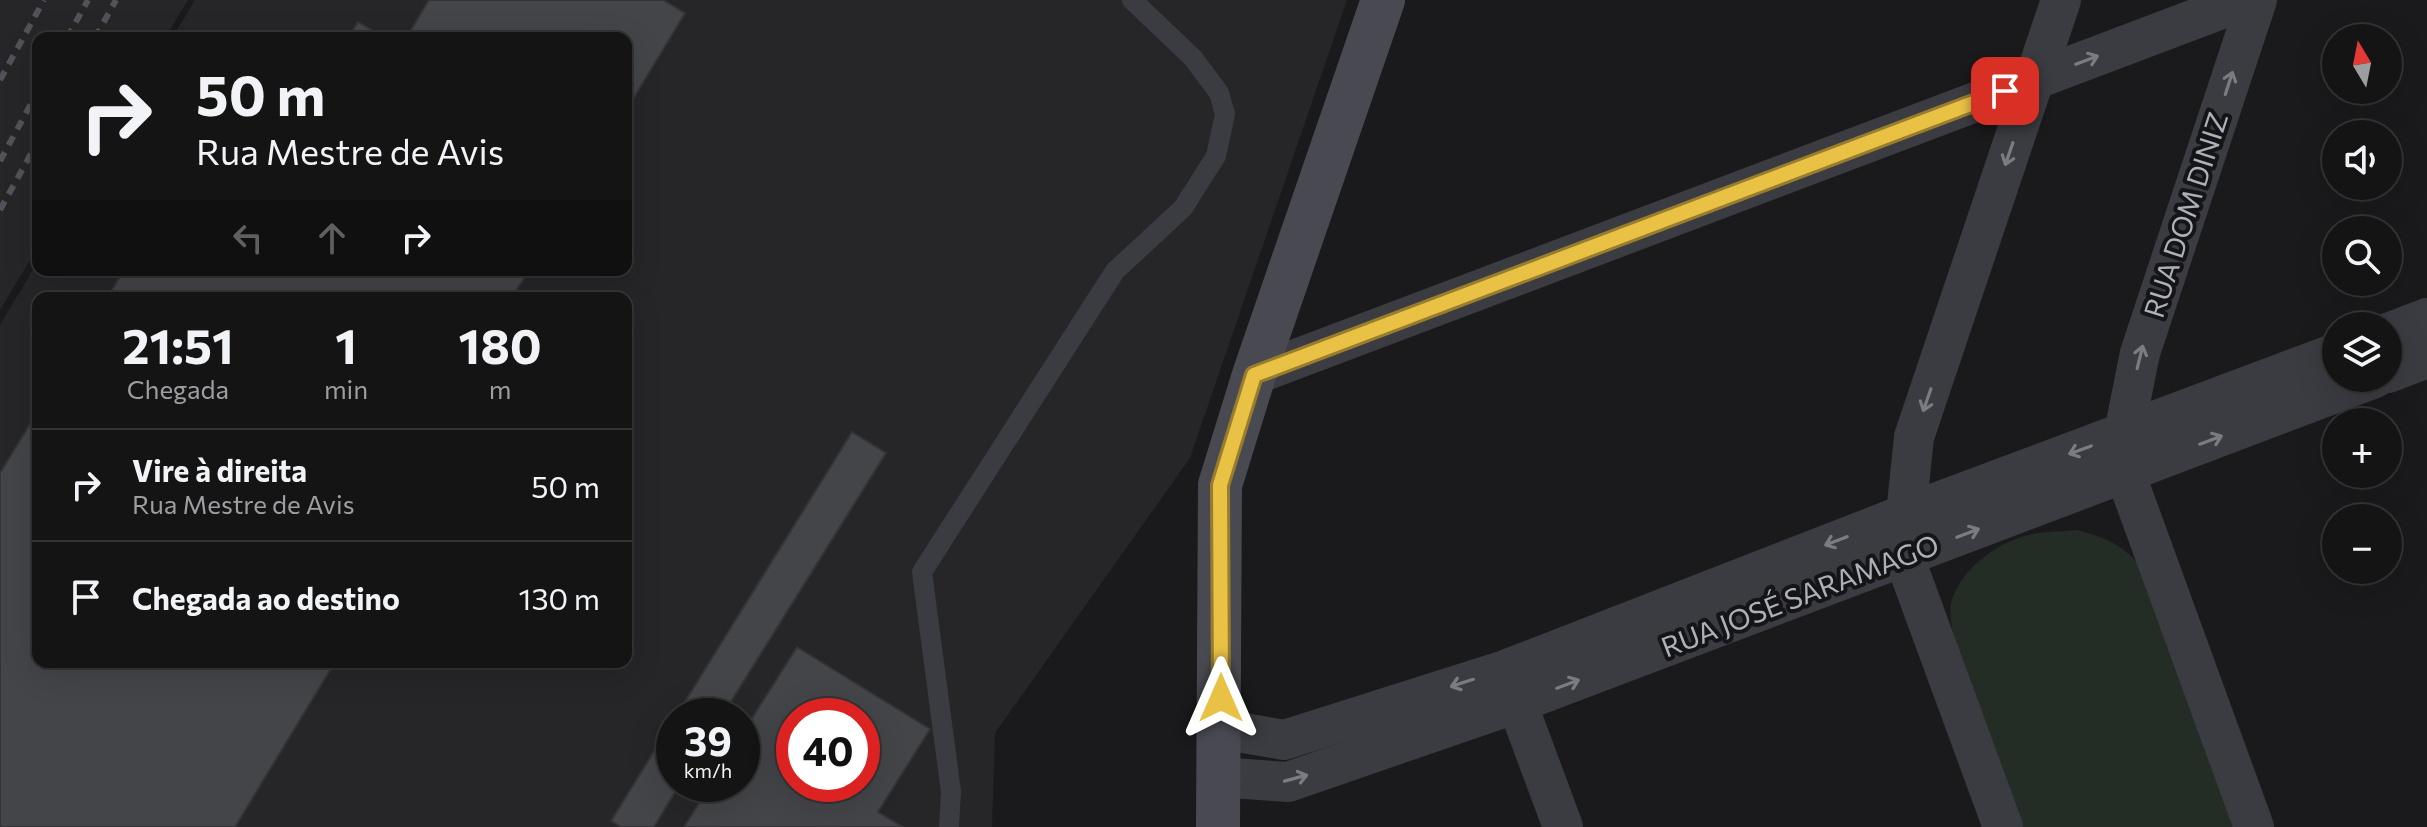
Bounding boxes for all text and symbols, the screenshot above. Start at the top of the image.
north arrow [2322,24,2402,104]
map controls [2322,24,2402,584]
one-way arrow [2074,52,2098,66]
pin [1971,57,2039,125]
text: 50 m [196,59,325,128]
icon: right [64,64,168,168]
icon: arrive [1983,69,2027,113]
one-way arrow [2223,71,2238,96]
street label: RUA DOM DINIZ [2136,108,2234,322]
button: sound [2322,120,2402,200]
text: Rua Mestre de Avis [196,128,504,172]
one-way arrow [2001,141,2016,166]
icon: left [226,216,270,260]
icon: ahead [310,216,354,260]
icon: right [394,216,438,260]
button: search [2322,216,2402,296]
button: layers [2322,312,2402,392]
text: 21:51 [122,315,234,374]
text: 1 [335,315,357,374]
text: 180 [458,315,542,374]
one-way arrow [2133,345,2148,370]
text: Chegada [127,373,229,404]
text: min [324,373,368,404]
text: m [489,373,511,404]
one-way arrow [1918,387,1933,412]
button: + [2322,408,2402,488]
one-way arrow [2198,432,2223,446]
one-way arrow [2068,443,2093,458]
text: Vire à direita [132,451,307,488]
icon: right [64,463,108,507]
text: 50 m [531,467,600,504]
text: Rua Mestre de Avis [132,488,354,519]
button: − [2322,504,2402,584]
one-way arrow [1955,525,1980,539]
street label: RUA JOSÉ SARAMAGO [1656,526,1943,664]
one-way arrow [1824,535,1849,549]
icon: arrive [64,575,108,619]
text: Chegada ao destino [132,579,400,616]
text: 130 m [519,579,600,616]
position arrow [1179,656,1263,740]
one-way arrow [1450,676,1476,691]
one-way arrow [1555,676,1580,690]
speed limit sign: 40 [776,698,880,802]
text: 39 [684,715,732,764]
text: km/h [684,758,732,782]
one-way arrow [1283,770,1308,785]

